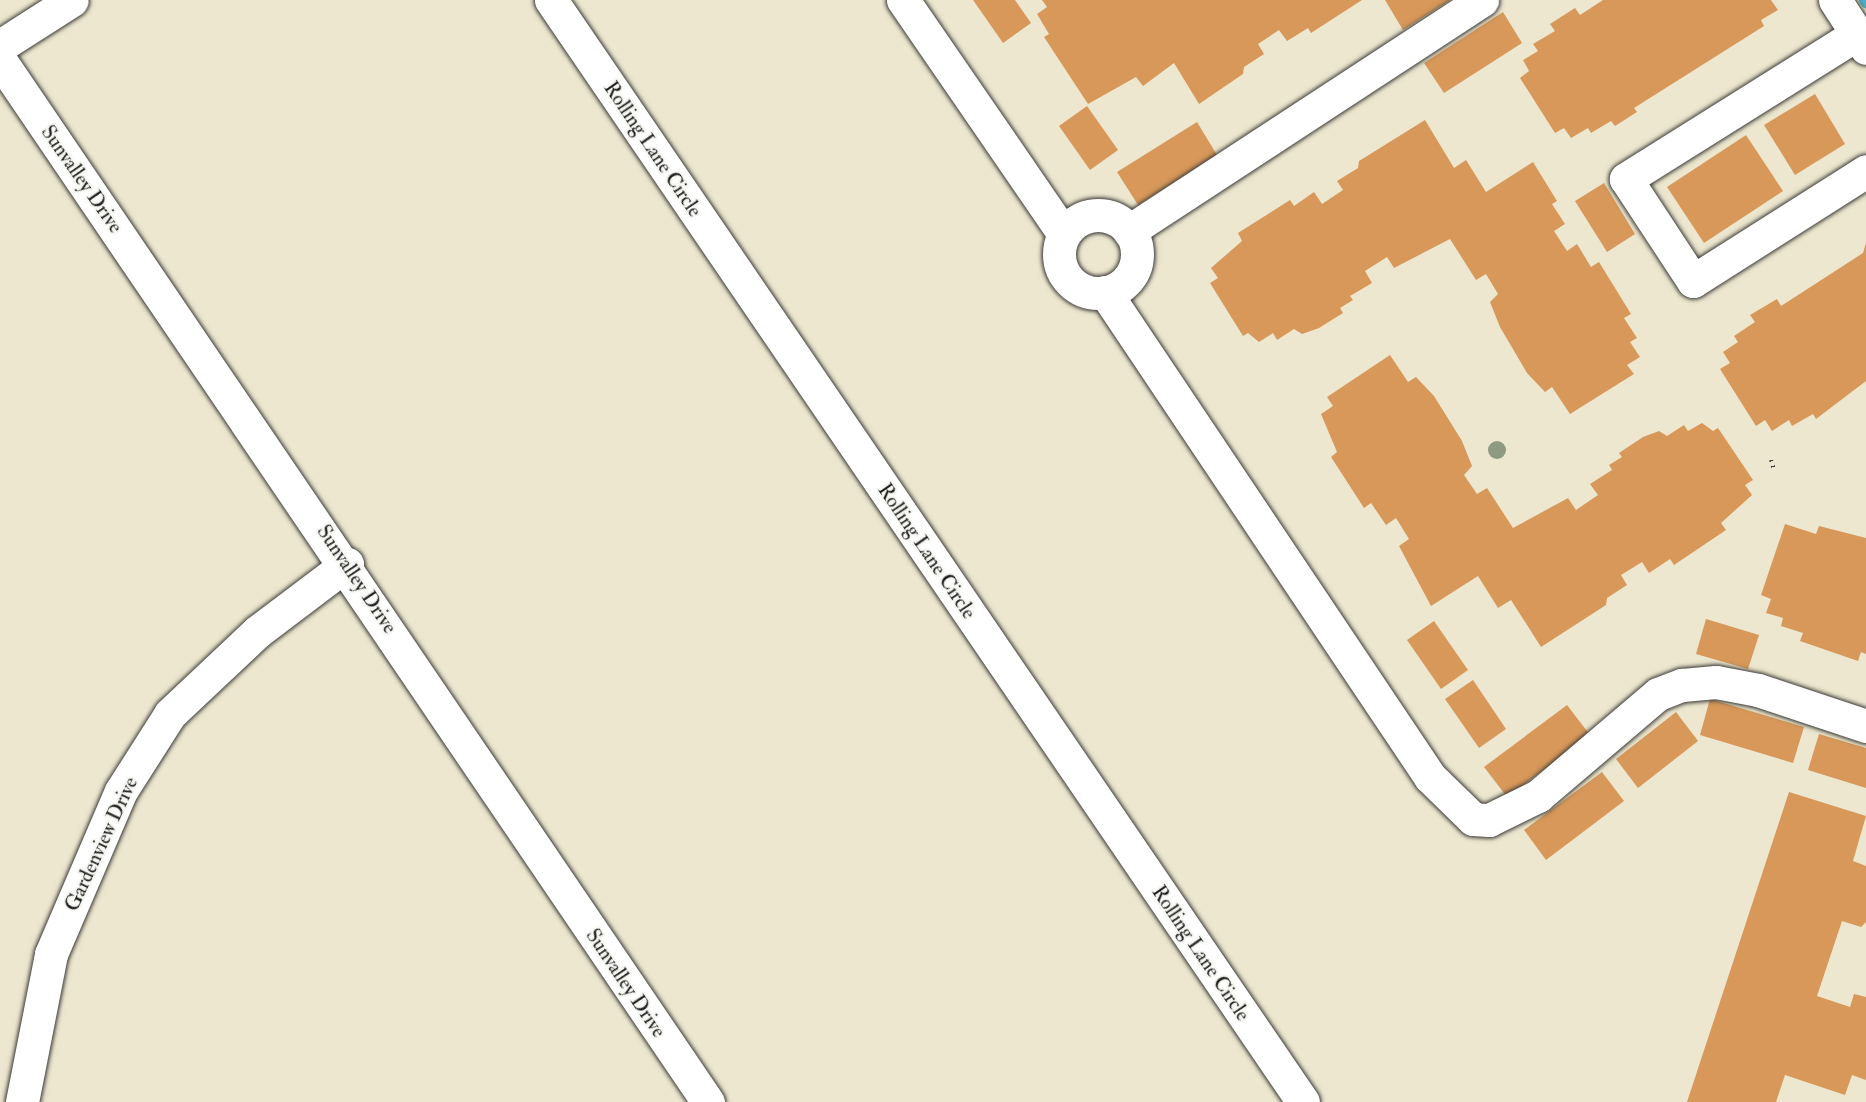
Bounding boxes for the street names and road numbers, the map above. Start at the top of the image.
street label: Rolling Lane Circle [599,77,707,221]
street label: Sunvalley Drive [36,121,128,237]
street label: Rolling Lane Circle [873,479,981,623]
street label: Sunvalley Drive [312,520,402,638]
street label: Gardenview Drive [59,773,143,915]
street label: Rolling Lane Circle [1147,881,1255,1025]
street label: Sunvalley Drive [581,924,671,1042]

